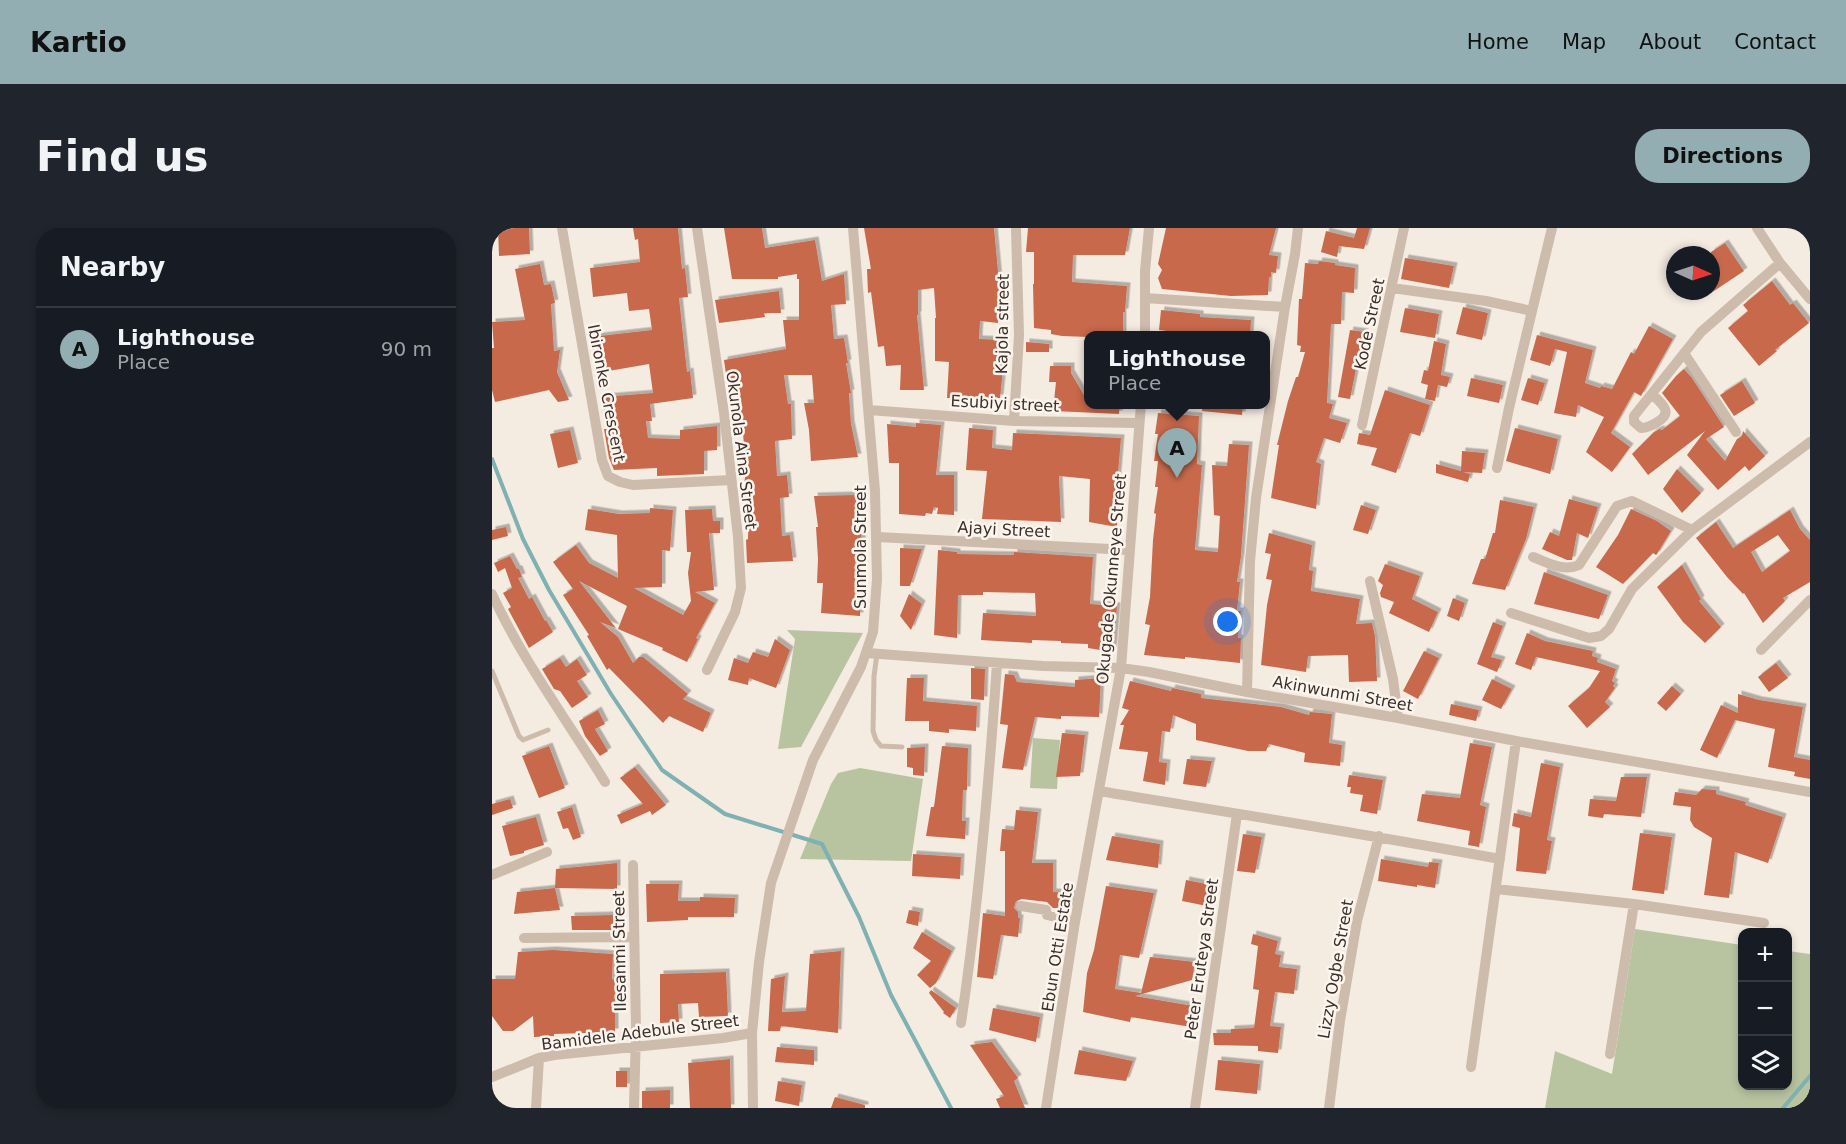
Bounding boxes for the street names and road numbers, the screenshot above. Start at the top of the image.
street label: Kajola street [992,274,1013,374]
street label: Kode Street [1351,277,1388,372]
street label: Ibironke Crescent [584,323,629,463]
street label: Okunola Aina Street [722,370,761,531]
street label: Esubiyi street [950,391,1060,416]
street label: Okugade Okunneye Street [1093,473,1130,685]
street label: Sunmola Street [851,485,870,609]
street label: Ajayi Street [957,518,1051,541]
street label: Akinwunmi Street [1271,672,1414,715]
street label: Peter Eruteya Street [1181,877,1222,1041]
street label: Ebun Otti Estate [1038,881,1077,1013]
street label: Ilesanmi Street [609,890,630,1012]
street label: Lizzy Ogbe Street [1314,898,1357,1040]
street label: Bamidele Adebule Street [540,1011,740,1054]

